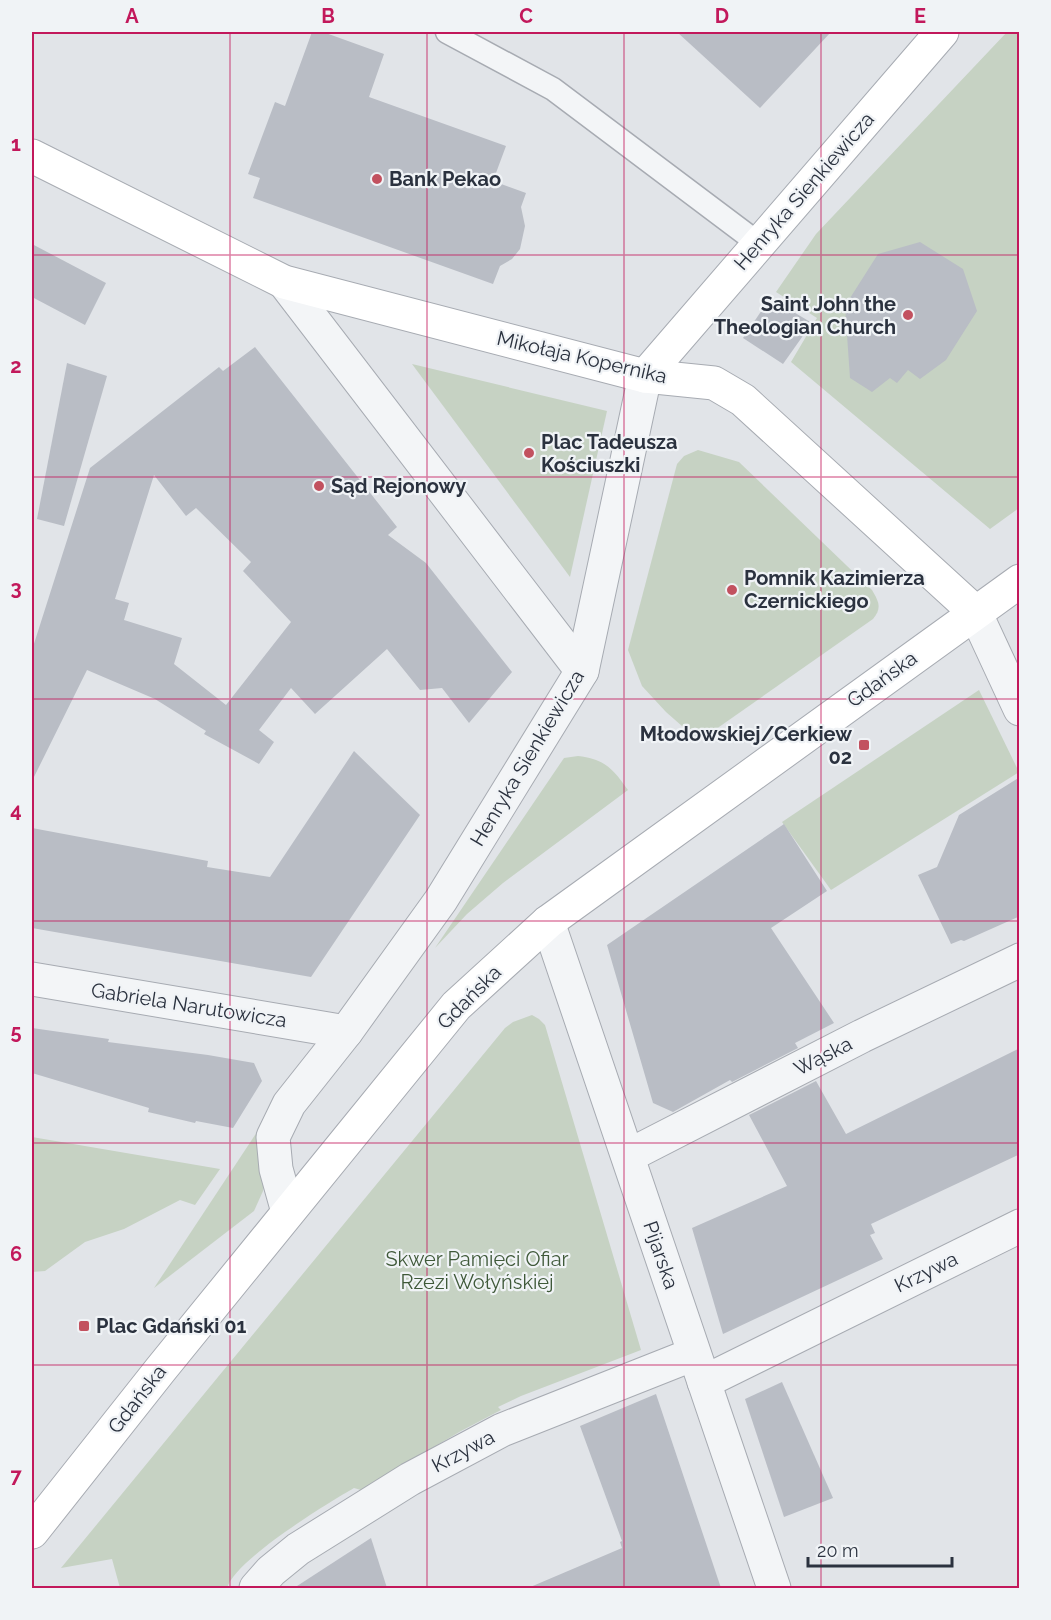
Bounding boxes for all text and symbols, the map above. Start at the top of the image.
text: A [125,4,139,28]
text: B [321,4,335,28]
text: C [519,4,533,28]
text: D [715,4,729,28]
text: E [914,4,926,28]
street label: Henryka Sienkiewicza [729,107,879,275]
text: 1 [11,132,21,156]
place label: Bank Pekao [389,167,501,191]
marker: Bank Pekao [370,172,384,186]
place label: Saint John the Theologian Church [714,292,896,339]
marker: Saint John the Theologian Church [901,308,915,322]
street label: Mikołaja Kopernika [495,326,669,388]
text: 2 [10,354,22,378]
place label: Plac Tadeusza Kościuszki [541,430,677,477]
marker: Plac Tadeusza Kościuszki [522,446,536,460]
place label: Sąd Rejonowy [331,474,466,498]
marker: Sąd Rejonowy [312,479,326,493]
place label: Pomnik Kazimierza Czernickiego [744,566,925,613]
text: 3 [10,576,22,600]
marker: Pomnik Kazimierza Czernickiego [725,583,739,597]
street label: Gdańska [842,646,922,712]
street label: Henryka Sienkiewicza [465,666,589,850]
place label: Młodowskiej/Cerkiew 02 [640,722,852,769]
marker: Młodowskiej/Cerkiew 02 [857,738,871,752]
text: 4 [10,798,22,822]
street label: Gdańska [432,960,506,1034]
street label: Gabriela Narutowicza [90,978,288,1032]
text: 5 [10,1020,22,1044]
street label: Wąska [790,1031,856,1081]
street label: Pijarska [638,1218,684,1292]
text: 6 [10,1242,22,1266]
street label: Krzywa [890,1246,962,1298]
park label: Skwer Pamięci Ofiar Rzezi Wołyńskiej [385,1247,569,1294]
place label: Plac Gdański 01 [96,1314,247,1338]
marker: Plac Gdański 01 [77,1319,91,1333]
street label: Gdańska [103,1360,171,1438]
street label: Krzywa [428,1425,498,1477]
text: 7 [10,1464,22,1488]
scale bar [808,1530,952,1568]
text: 20 m [817,1540,859,1561]

